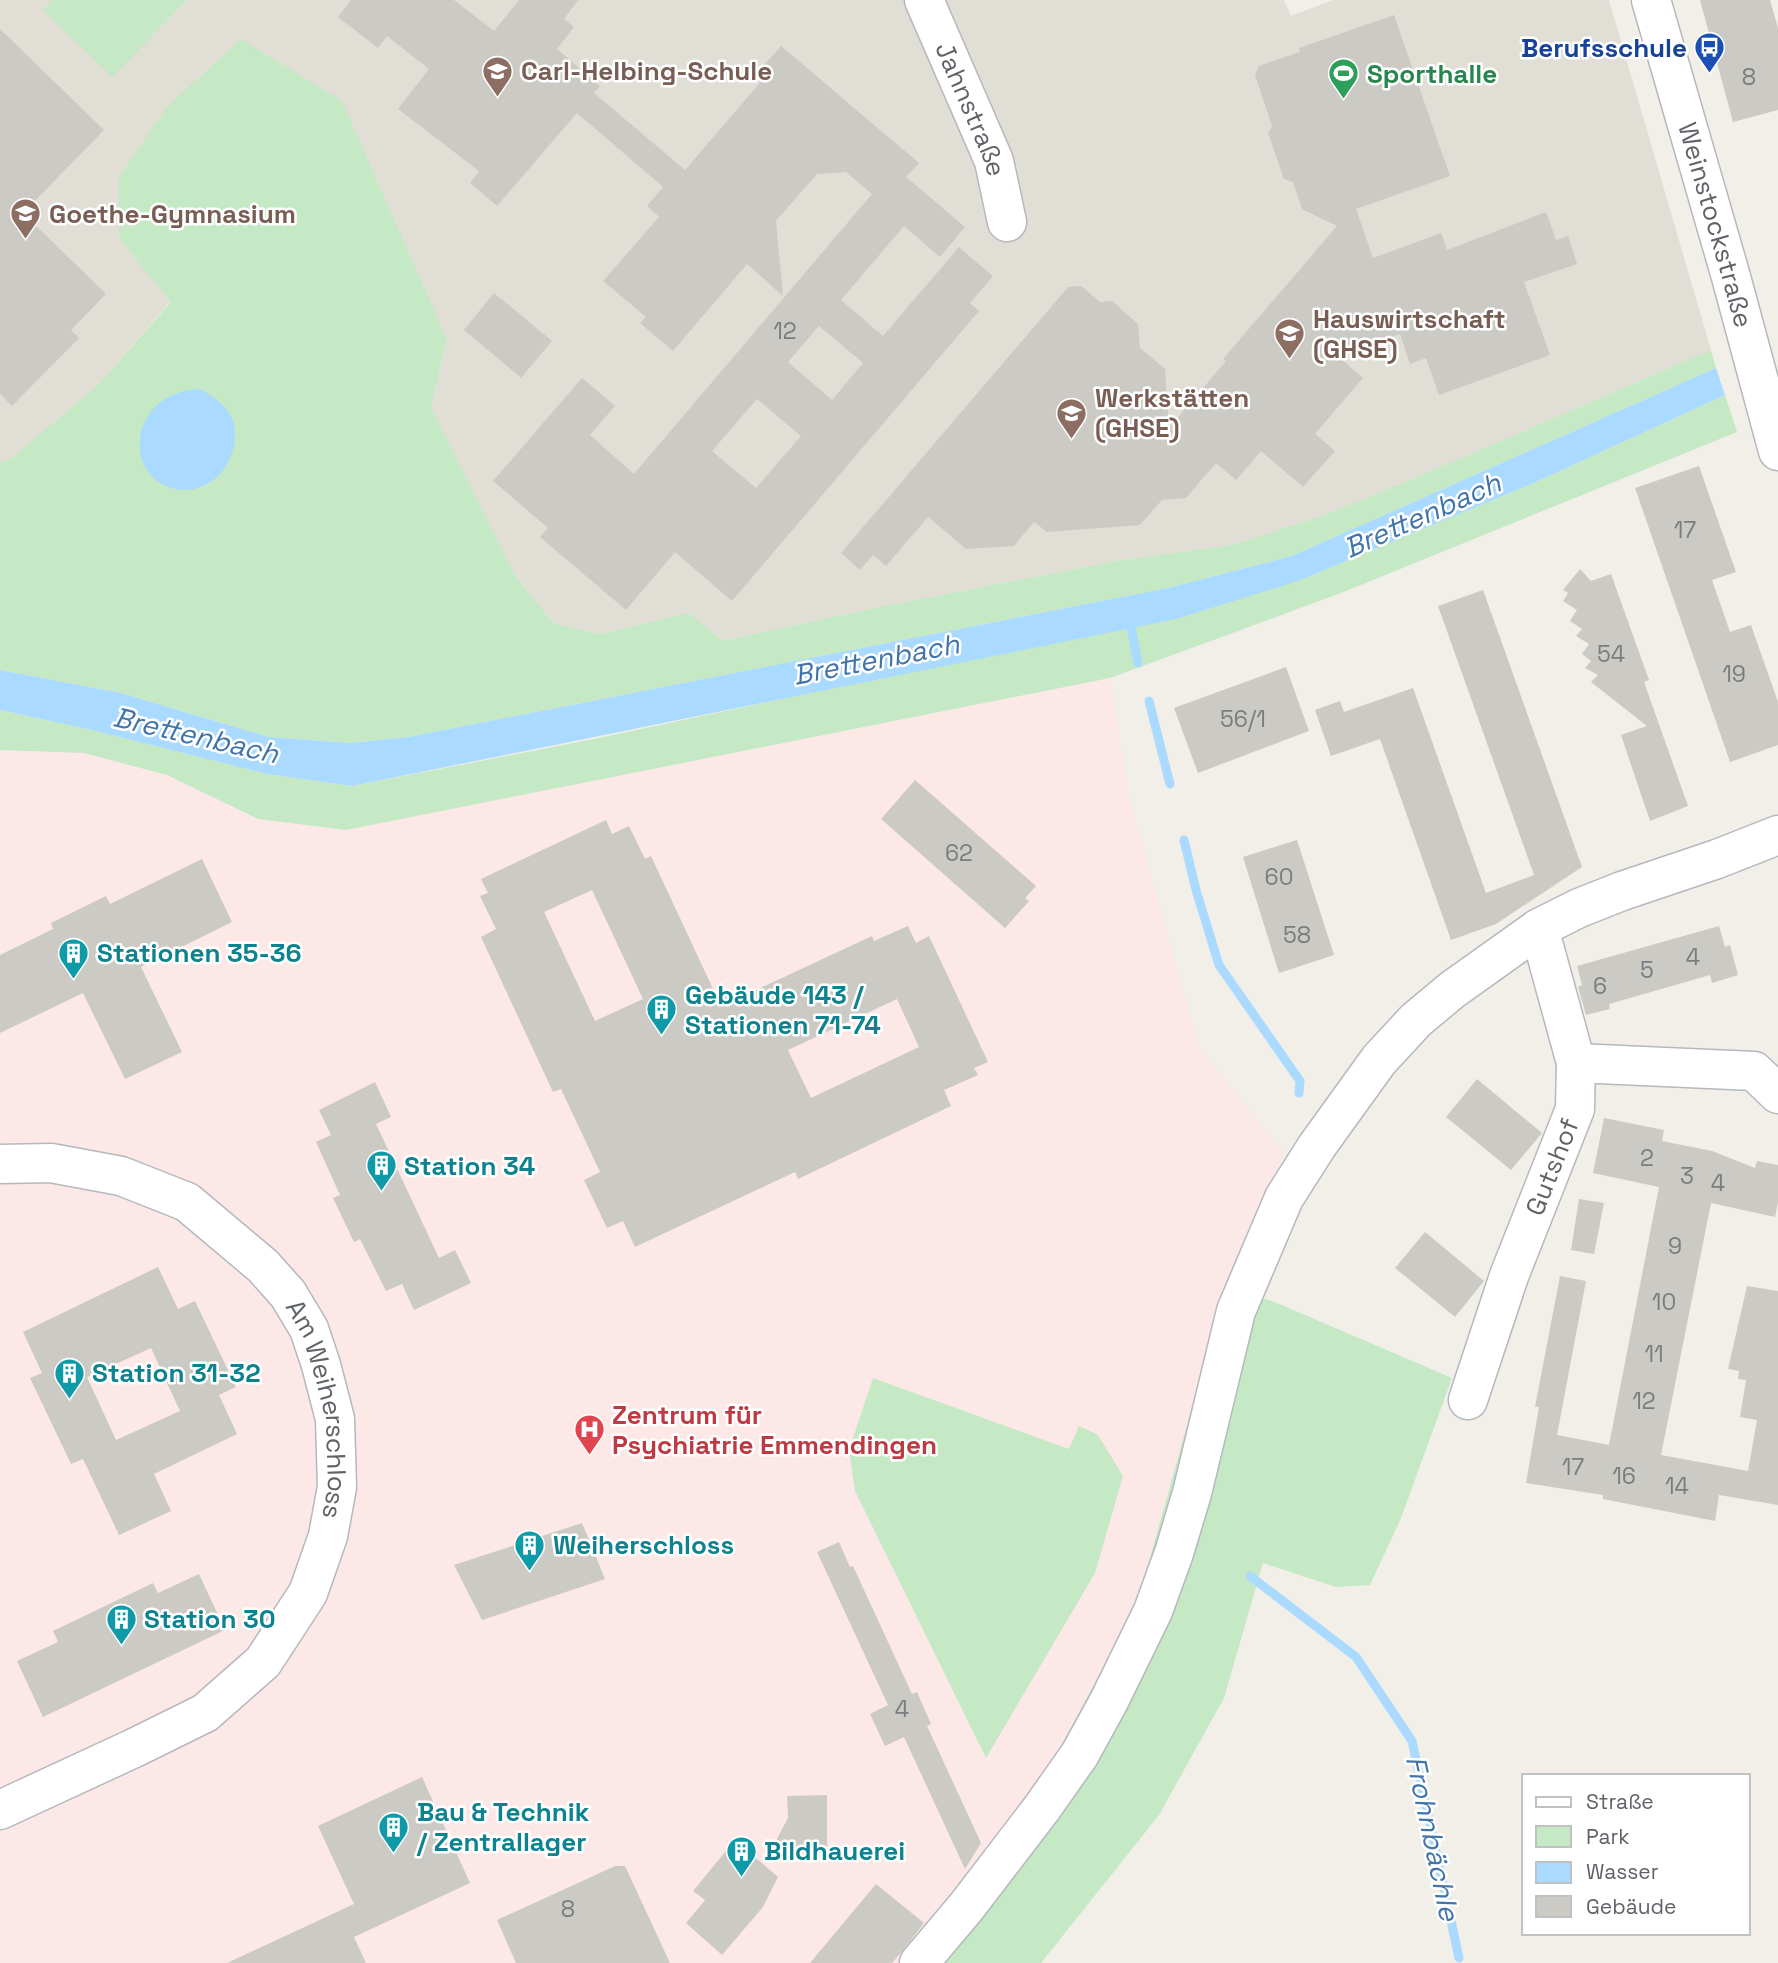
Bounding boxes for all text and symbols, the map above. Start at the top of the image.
place label: Berufsschule [1521,31,1687,65]
bus stop icon: Berufsschule [1693,31,1727,75]
street label: Jahnstraße [927,37,1014,179]
school or university icon: Carl-Helbing-Schule [481,54,515,98]
place label: Carl-Helbing-Schule [521,54,772,88]
sports icon: Sporthalle [1327,57,1361,101]
place label: Sporthalle [1367,57,1497,91]
house number: 8 [1742,62,1756,92]
street label: Weinstockstraße [1670,118,1761,331]
school or university icon: Goethe-Gymnasium [9,197,43,241]
place label: Goethe-Gymnasium [49,197,296,231]
place label: Hauswirtschaft (GHSE) [1313,302,1506,366]
house number: 12 [773,316,797,346]
school or university icon: Hauswirtschaft (GHSE) [1273,317,1307,361]
place label: Werkstätten (GHSE) [1095,381,1249,445]
school or university icon: Werkstätten (GHSE) [1055,396,1089,440]
water label: Brettenbach [1338,464,1507,566]
house number: 17 [1674,515,1696,545]
water label: Brettenbach [790,625,963,693]
house number: 54 [1597,639,1625,669]
house number: 19 [1722,659,1746,689]
water label: Brettenbach [110,699,283,772]
house number: 56/1 [1220,704,1266,734]
house number: 62 [945,838,973,868]
house number: 60 [1265,862,1293,892]
house number: 58 [1283,920,1311,950]
building icon: Stationen 35-36 [57,936,91,980]
place label: Stationen 35-36 [97,936,302,970]
house number: 4 [1686,942,1700,972]
house number: 5 [1640,955,1654,985]
house number: 6 [1593,971,1607,1001]
place label: Gebäude 143 / Stationen 71-74 [685,978,881,1042]
building icon: Gebäude 143 / Stationen 71-74 [645,993,679,1037]
street label: Gutshof [1518,1113,1587,1220]
house number: 2 [1640,1143,1654,1173]
building icon: Station 34 [364,1149,398,1193]
place label: Station 34 [404,1149,535,1183]
house number: 3 [1680,1161,1694,1191]
house number: 4 [1711,1168,1725,1198]
house number: 9 [1668,1231,1682,1261]
house number: 10 [1652,1287,1676,1317]
street label: Am Weiherschloss [278,1293,354,1522]
house number: 11 [1644,1339,1664,1369]
building icon: Station 31-32 [52,1356,86,1400]
place label: Station 31-32 [92,1356,261,1390]
house number: 12 [1632,1386,1656,1416]
place label: Zentrum für Psychiatrie Emmendingen [612,1398,937,1462]
hospital icon: Zentrum für Psychiatrie Emmendingen [572,1413,606,1457]
house number: 17 [1562,1452,1584,1482]
house number: 16 [1612,1461,1636,1491]
house number: 14 [1665,1471,1689,1501]
building icon: Weiherschloss [513,1528,547,1572]
place label: Weiherschloss [553,1528,734,1562]
building icon: Station 30 [104,1602,138,1646]
place label: Station 30 [144,1602,276,1636]
house number: 4 [895,1694,909,1724]
water label: Frohnbächle [1398,1752,1468,1925]
legend [1522,1774,1750,1935]
text: Straße [1586,1788,1654,1815]
place label: Bau & Technik / Zentrallager [416,1795,590,1859]
building icon: Bau & Technik / Zentrallager [377,1810,411,1854]
text: Park [1586,1823,1630,1850]
building icon: Bildhauerei [724,1834,758,1878]
place label: Bildhauerei [764,1834,905,1868]
text: Wasser [1586,1858,1659,1885]
text: Gebäude [1586,1893,1676,1920]
house number: 8 [561,1894,575,1924]

